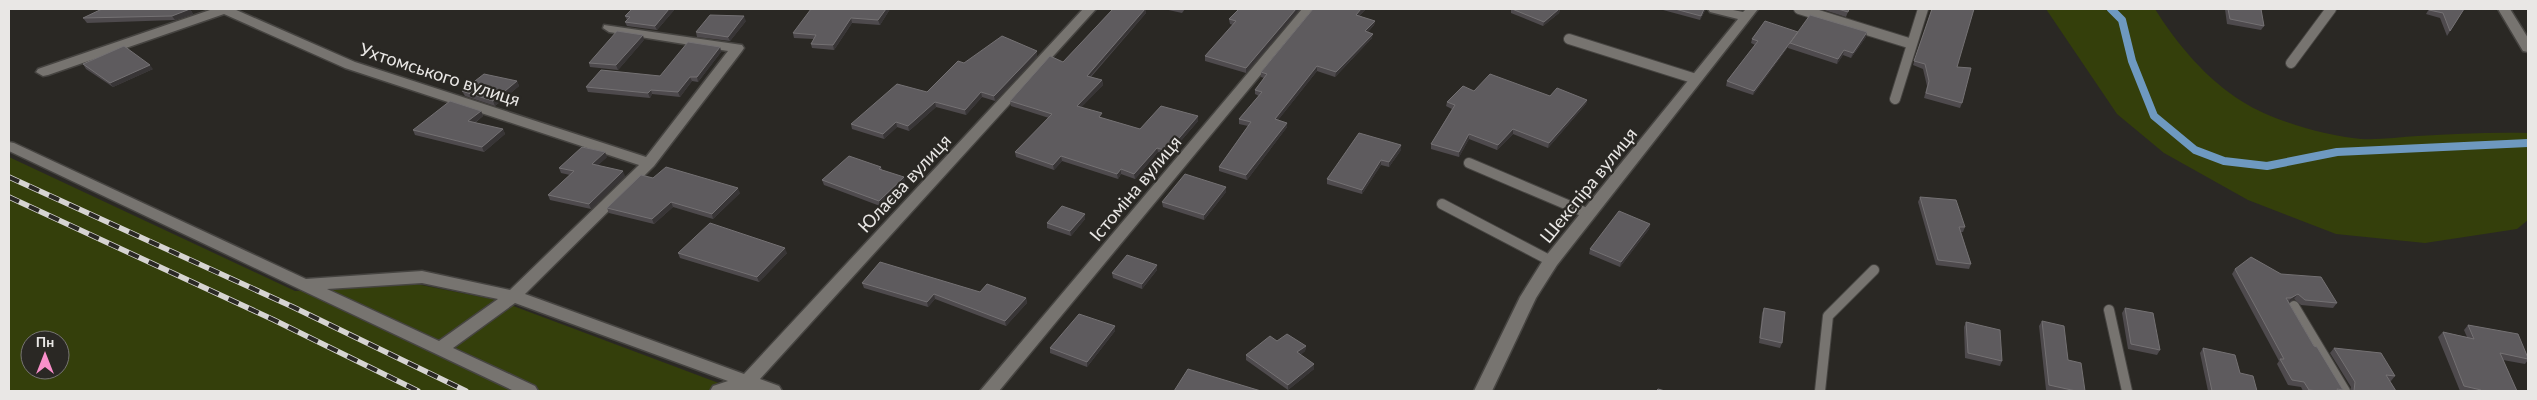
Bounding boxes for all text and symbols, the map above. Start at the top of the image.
street label: Ухтомського вулиця [357,38,523,110]
street label: Шекспіра вулиця [1535,123,1641,247]
street label: Юлаєва вулиця [853,129,955,237]
street label: Істоміна вулиця [1085,131,1185,245]
north arrow [20,330,70,380]
text: Пн [36,333,54,350]

